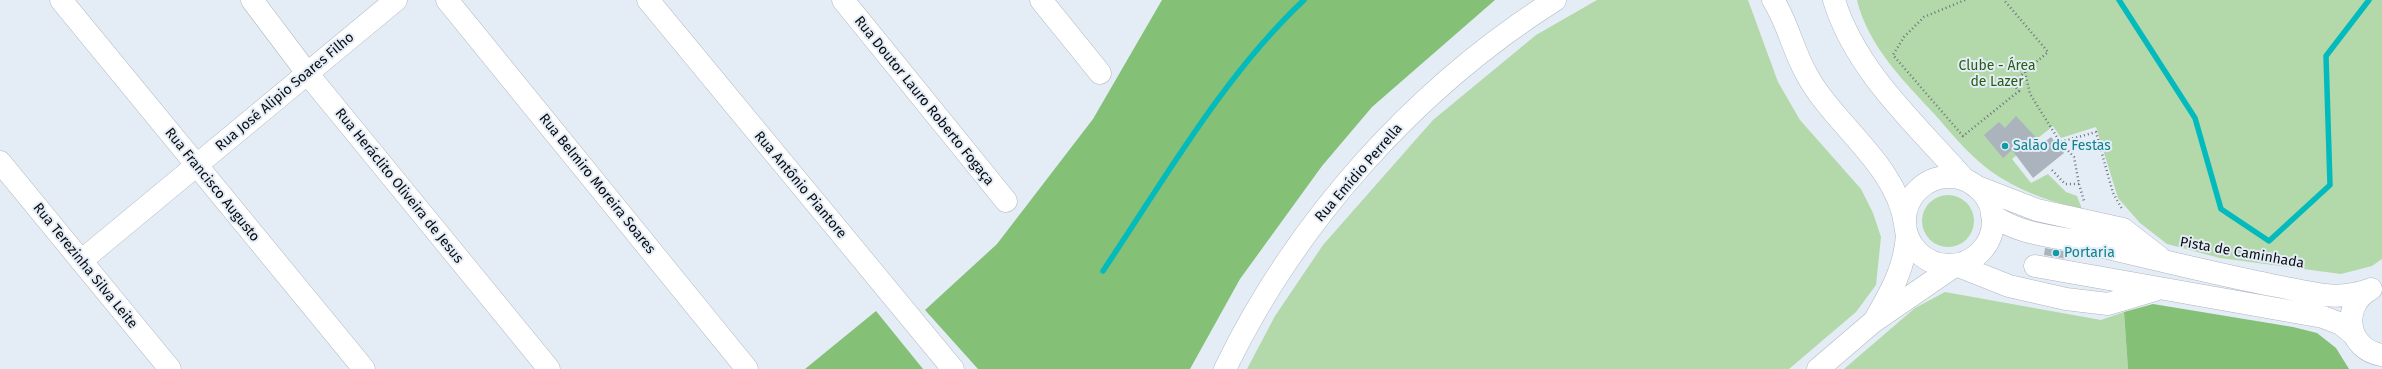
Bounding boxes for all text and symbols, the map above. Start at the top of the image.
street label: Rua Doutor Lauro Roberto Fogaça [851,13,997,189]
street label: Rua José Alipio Soares Filho [212,29,358,155]
park label: Clube - Área de Lazer [1958,58,2036,90]
street label: Rua Heráclito Oliveira de Jesus [331,105,467,267]
street label: Rua Belmiro Moreira Soares [535,111,659,257]
street label: Rua Emídio Perrella [1312,120,1406,226]
street label: Rua Francisco Augusto [161,125,263,245]
street label: Rua Antônio Piantore [750,128,850,242]
place label: Salão de Festas [2013,138,2111,154]
marker: Salão de Festas [2000,141,2010,151]
street label: Rua Terezinha Silva Leite [29,200,141,332]
street label: Pista de Caminhada [2179,234,2305,272]
place label: Portaria [2064,245,2115,261]
marker: Portaria [2051,248,2061,258]

